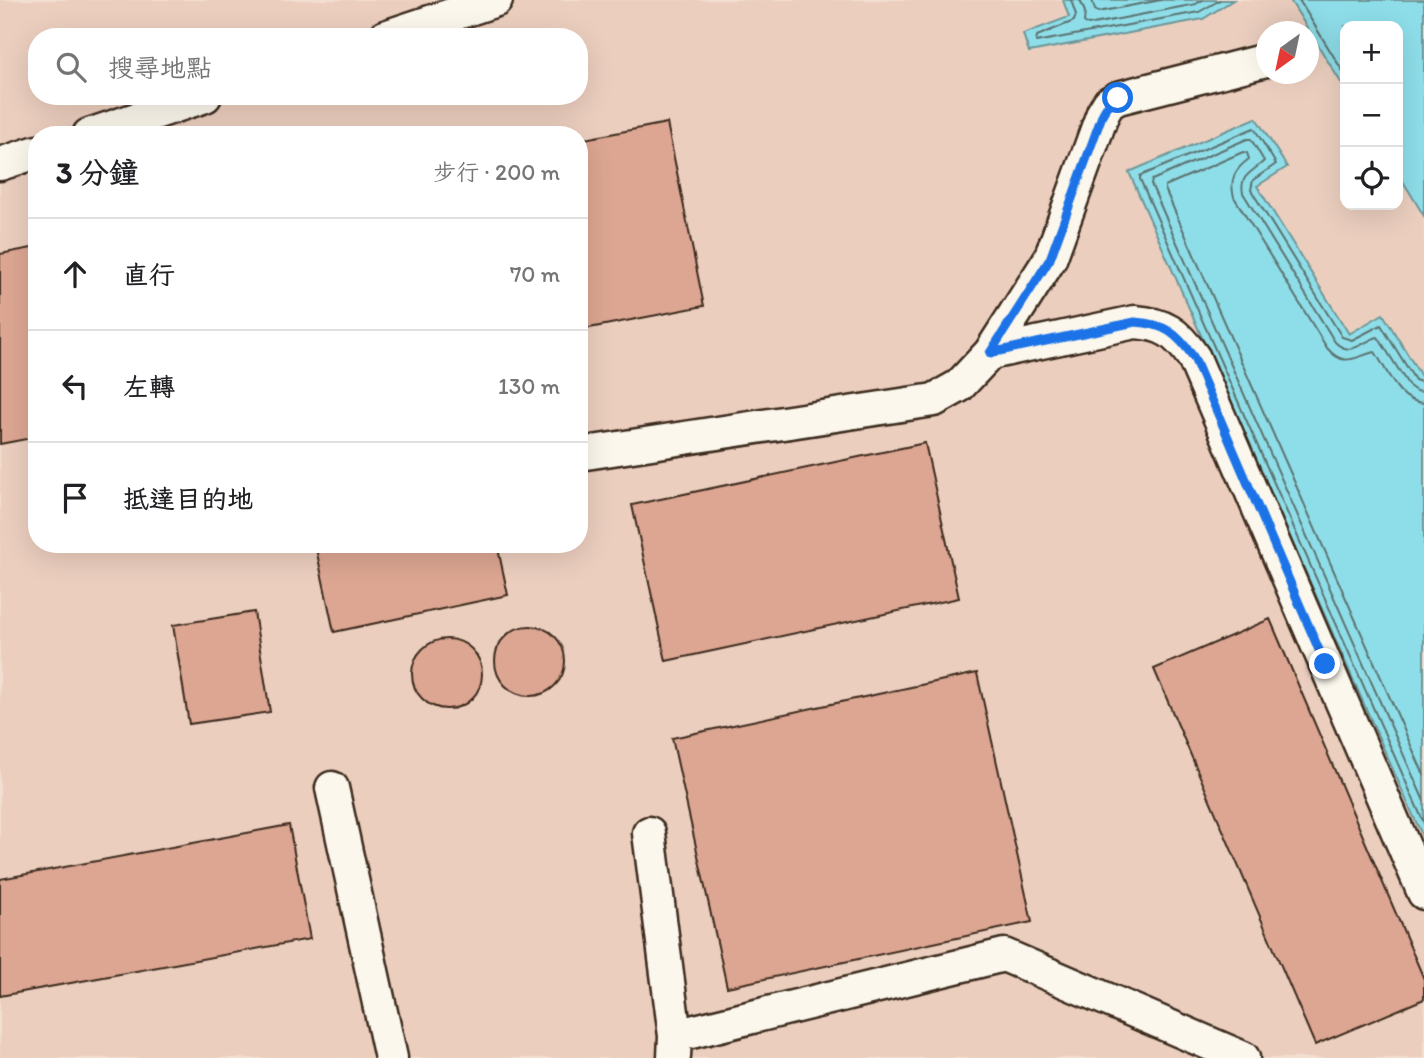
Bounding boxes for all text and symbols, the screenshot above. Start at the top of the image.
north arrow [1256,21,1319,84]
map controls [1340,21,1403,210]
button: + [1340,21,1403,84]
search box [28,28,588,105]
icon: search [52,48,90,86]
text: 搜尋地點 [108,52,212,84]
route start [1102,82,1133,113]
button: − [1340,84,1403,147]
button: locate [1340,147,1403,210]
text: 3 分鐘 [56,154,139,191]
text: 步行 · 200 m [433,158,560,186]
icon: ahead [56,255,94,293]
text: 直行 [123,259,175,291]
text: 70 m [510,260,560,288]
icon: left [56,367,94,405]
text: 左轉 [123,371,175,403]
text: 130 m [498,372,560,400]
icon: arrive [56,479,94,517]
text: 抵達目的地 [123,483,253,515]
route end [1309,648,1340,679]

